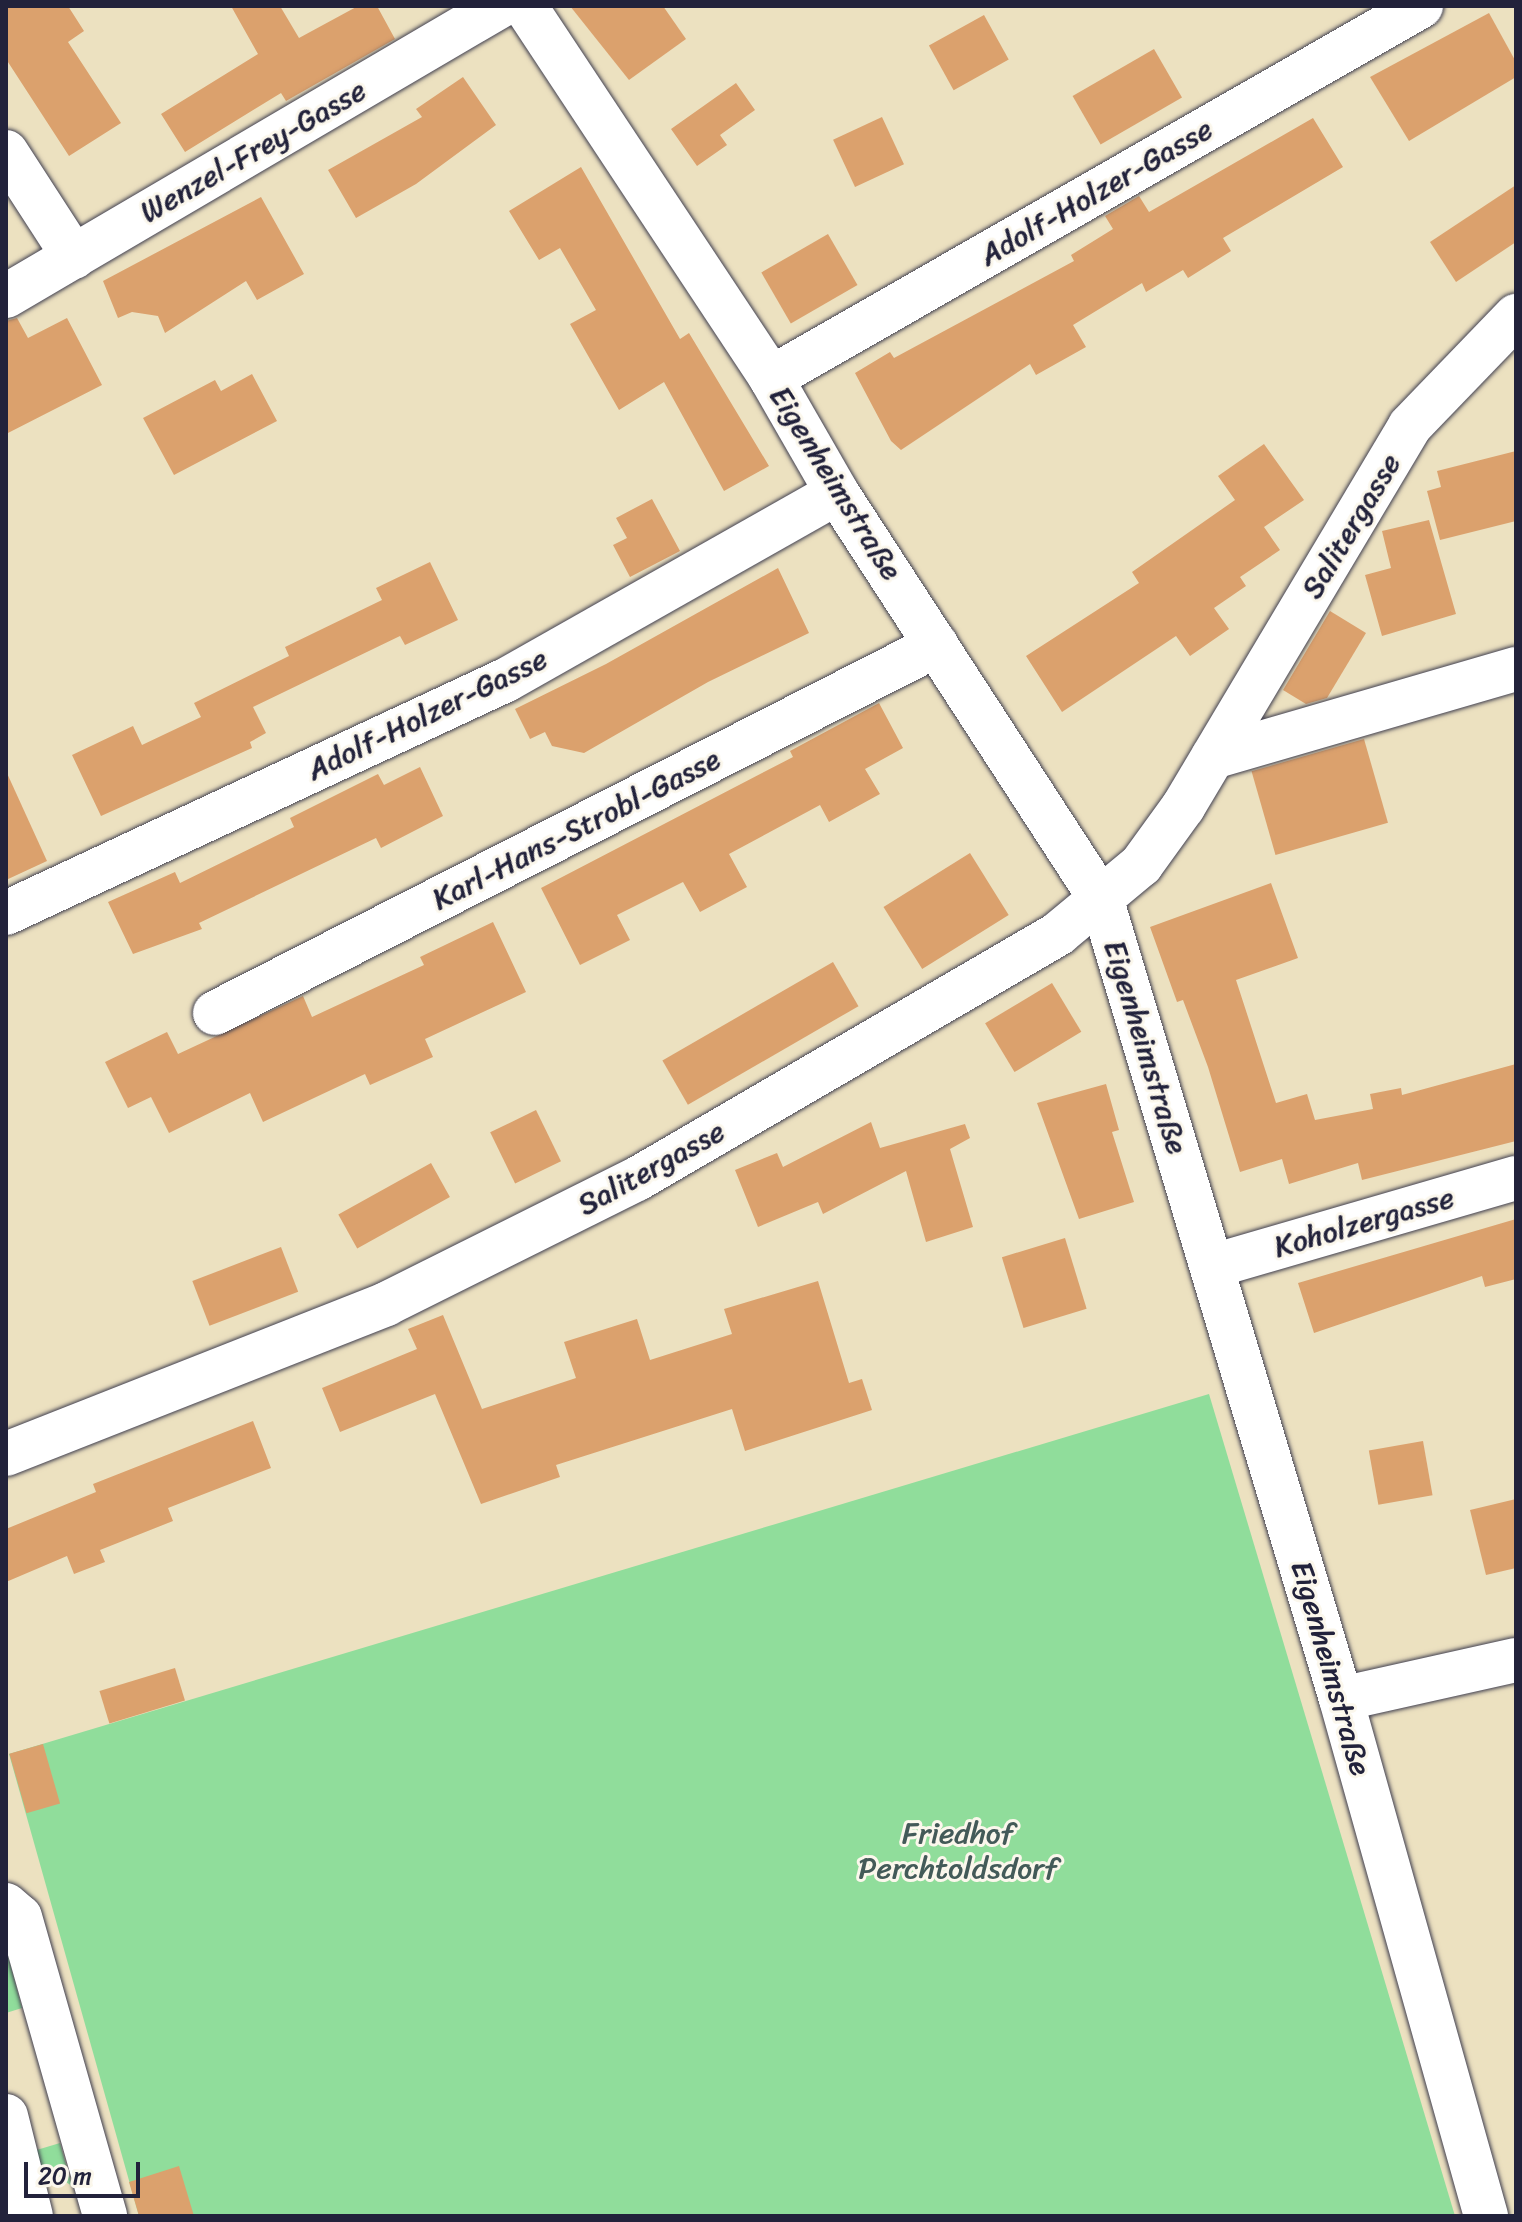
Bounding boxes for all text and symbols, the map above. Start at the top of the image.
street label: Wenzel-Frey-Gasse [134,72,372,230]
street label: Adolf-Holzer-Gasse [973,111,1219,273]
street label: Eigenheimstraße [762,380,910,586]
street label: Salitergasse [1294,447,1408,605]
street label: Adolf-Holzer-Gasse [301,640,553,788]
street label: Karl-Hans-Strobl-Gasse [426,741,726,917]
street label: Eigenheimstraße [1096,936,1196,1158]
street label: Salitergasse [571,1113,731,1223]
street label: Koholzergasse [1270,1179,1458,1265]
street label: Eigenheimstraße [1283,1557,1379,1779]
park label: Friedhof Perchtoldsdorf [858,1815,1058,1886]
scale bar [28,2146,144,2196]
text: 20 m [38,2155,92,2197]

